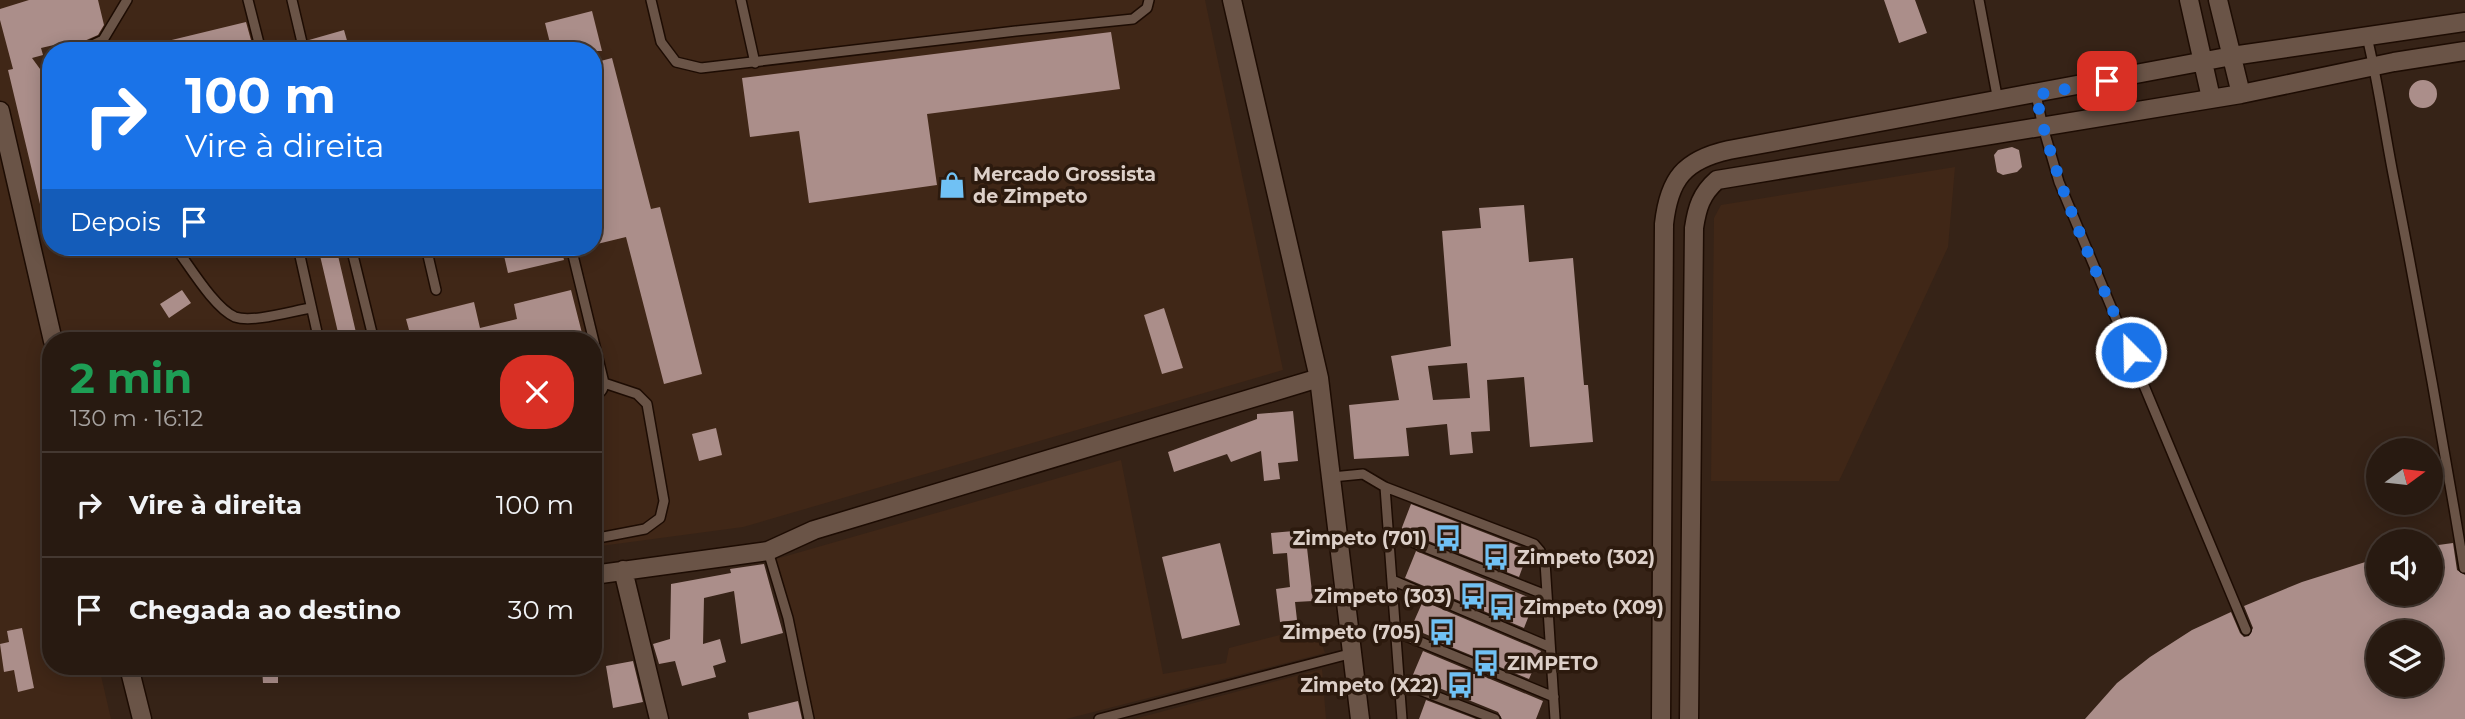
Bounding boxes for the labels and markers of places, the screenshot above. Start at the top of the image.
pin [2077,51,2137,111]
place label: Mercado Grossista de Zimpeto [973,163,1156,208]
shop icon: Mercado Grossista de Zimpeto [937,170,967,200]
bus stop icon: Zimpeto (701) [1433,523,1463,553]
place label: Zimpeto (701) [1292,527,1427,550]
bus stop icon: Zimpeto (302) [1481,542,1511,572]
place label: Zimpeto (302) [1517,546,1655,569]
bus stop icon: Zimpeto (303) [1458,581,1488,611]
place label: Zimpeto (303) [1314,585,1452,608]
bus stop icon: Zimpeto (X09) [1487,592,1517,622]
place label: Zimpeto (X09) [1523,596,1664,619]
bus stop icon: Zimpeto (705) [1427,617,1457,647]
place label: Zimpeto (705) [1283,621,1421,644]
bus stop icon: ZIMPETO [1471,648,1501,678]
place label: ZIMPETO [1507,652,1598,675]
bus stop icon: Zimpeto (X22) [1445,670,1475,700]
place label: Zimpeto (X22) [1300,674,1439,697]

